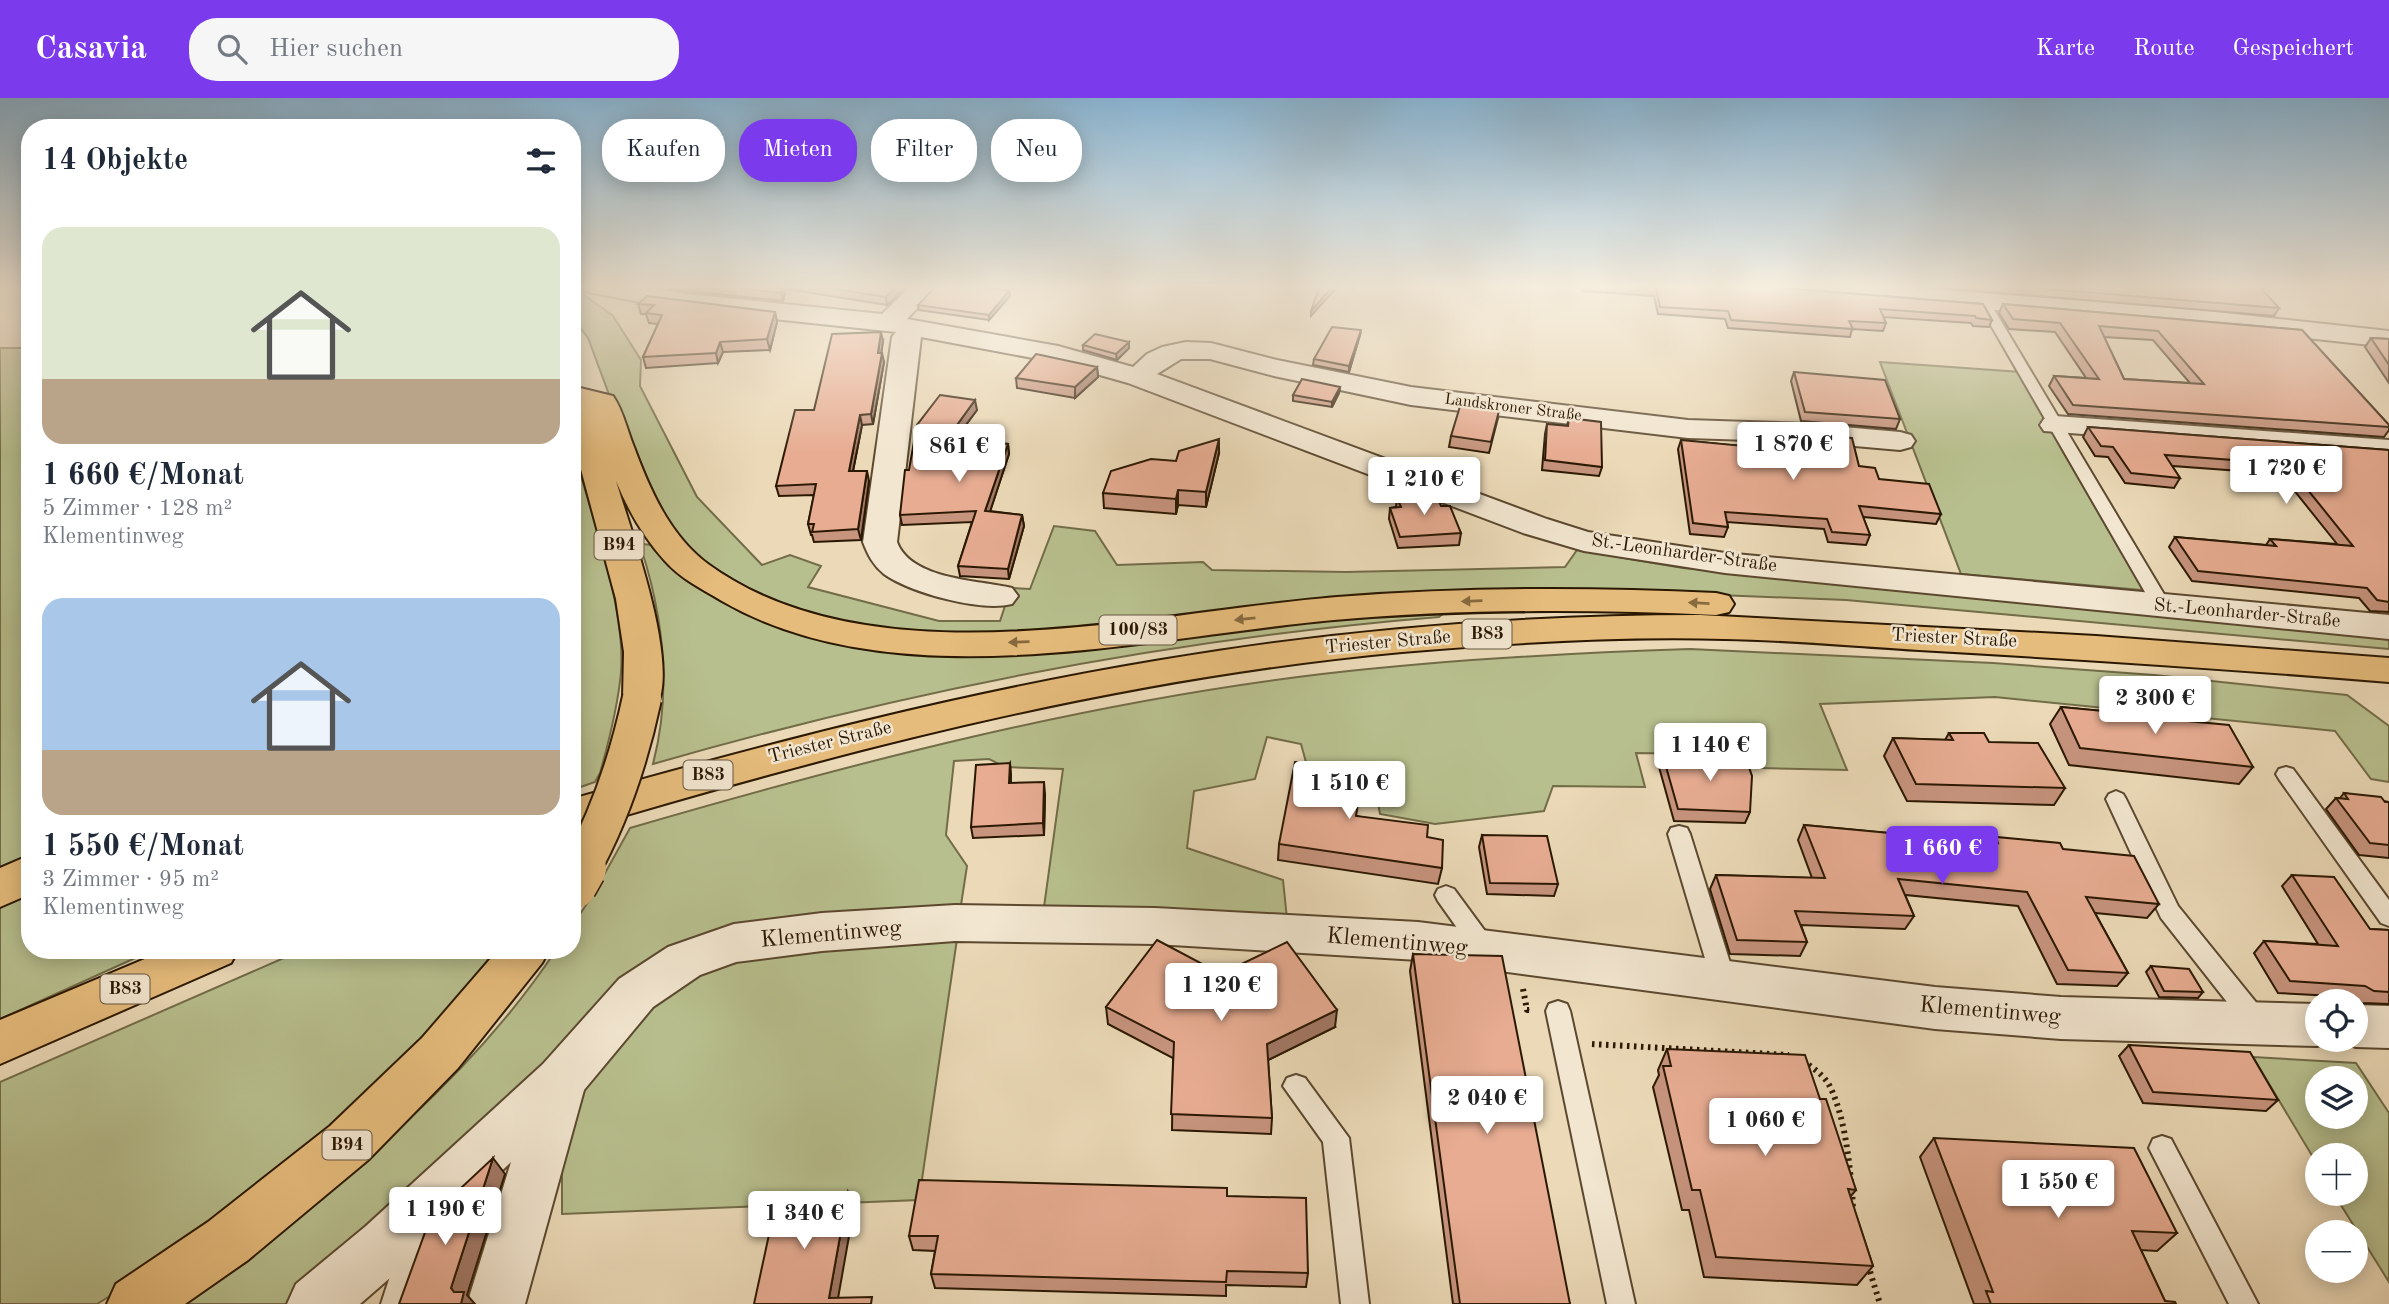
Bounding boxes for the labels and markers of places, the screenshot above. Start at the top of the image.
pin: 1 870 € [1728,422,1858,482]
pin: 861 € [910,424,1008,484]
pin: 1 720 € [2221,446,2351,506]
pin: 1 210 € [1359,458,1489,517]
pin: 2 300 € [2090,676,2220,736]
pin: 1 140 € [1645,724,1775,783]
pin: 1 510 € [1284,762,1414,821]
pin: 1 660 € [1877,826,2007,886]
pin: 1 120 € [1156,964,1286,1023]
pin: 2 040 € [1422,1076,1552,1136]
pin: 1 060 € [1700,1098,1830,1158]
pin: 1 550 € [1993,1160,2123,1220]
pin: 1 190 € [380,1188,510,1247]
pin: 1 340 € [739,1192,869,1251]

